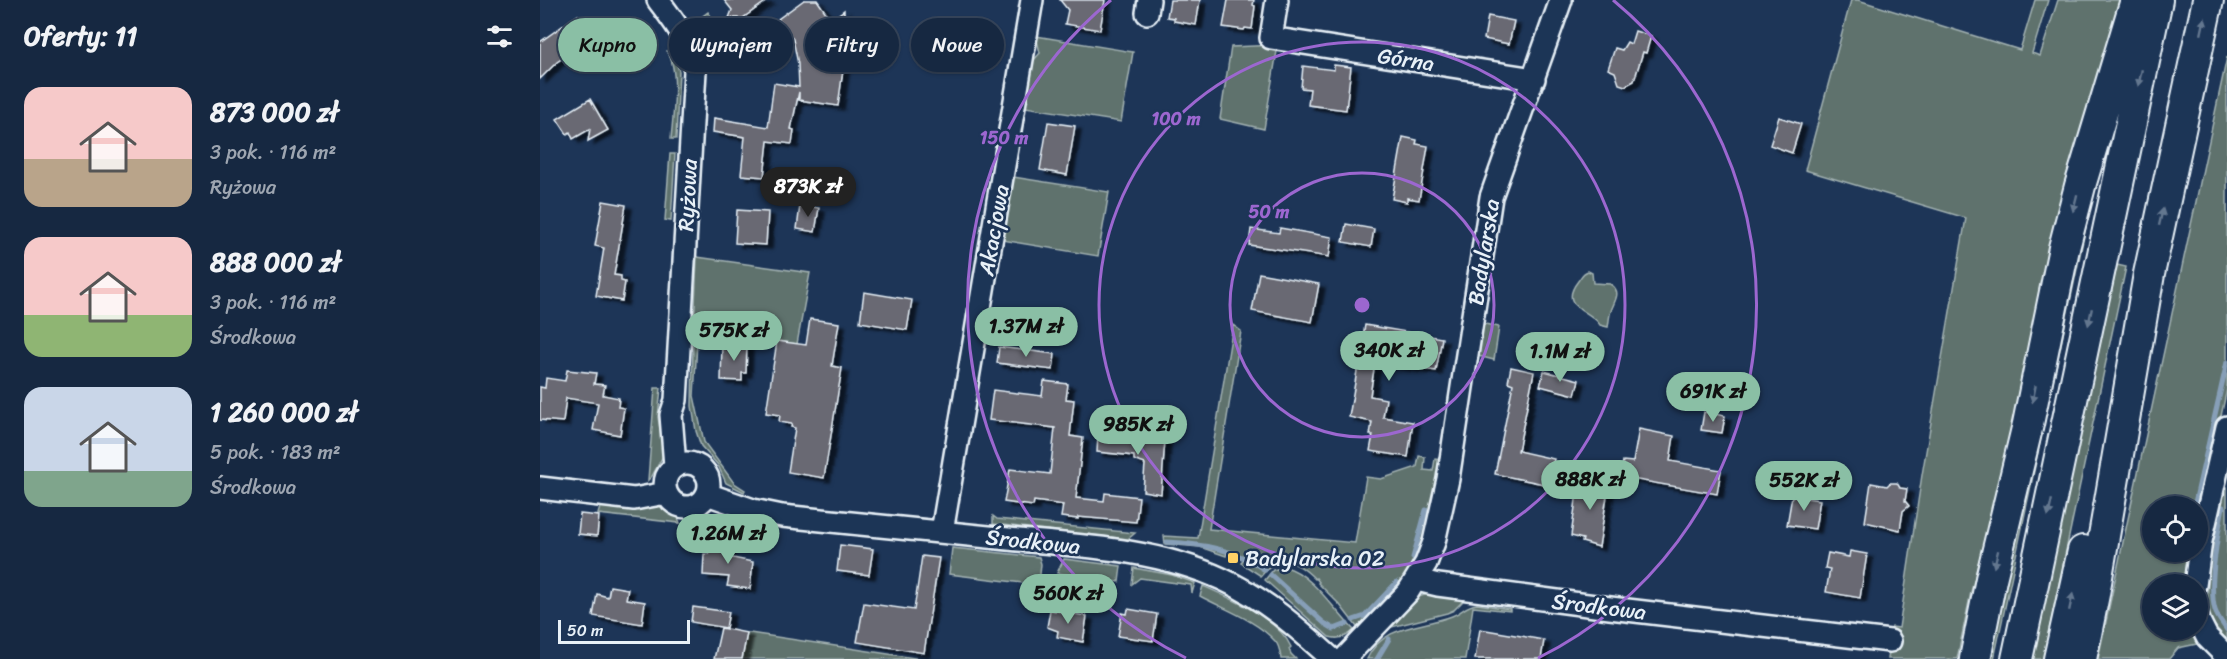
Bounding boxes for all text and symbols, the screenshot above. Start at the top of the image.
text: Oferty: 11 [24,13,137,59]
one-way arrow [2199,16,2208,35]
chip: Kupno [558,18,657,72]
chip: Wynajem [669,18,793,72]
chip: Filtry [805,18,899,72]
chip: Nowe [911,18,1004,72]
icon: filters [483,20,516,53]
street label: Górna [1375,36,1437,83]
one-way arrow [2135,69,2145,87]
text: 873 000 zł [210,89,338,135]
text: 100 m [1152,103,1201,135]
icon: home [72,111,144,183]
text: 150 m [980,122,1028,154]
text: 3 pok. · 116 m² [210,135,336,170]
street label: Ryżowa [666,157,709,232]
pin: 873K zł [753,167,863,218]
text: 873K zł [774,169,842,204]
text: Ryżowa [210,170,276,205]
street label: Akacjowa [966,181,1021,280]
one-way arrow [2070,194,2080,212]
text: 50 m [1249,196,1290,228]
street label: Badylarska [1456,196,1511,308]
one-way arrow [2157,207,2167,226]
text: 888 000 zł [210,239,341,285]
icon: home [72,261,144,333]
text: 3 pok. · 116 m² [210,285,336,320]
centre of rings [1352,295,1372,315]
pin: 1.37M zł [964,307,1088,358]
one-way arrow [2085,308,2094,327]
text: 1.37M zł [989,309,1063,344]
pin: 575K zł [679,311,789,362]
text: 575K zł [699,313,769,348]
text: Środkowa [210,320,296,355]
pin: 340K zł [1334,331,1444,382]
pin: 1.1M zł [1505,332,1615,383]
text: 340K zł [1354,333,1424,368]
text: 1.1M zł [1530,334,1590,369]
pin: 691K zł [1658,372,1768,423]
text: 691K zł [1680,374,1746,409]
one-way arrow [2029,385,2038,404]
text: 1 260 000 zł [210,389,358,435]
pin: 985K zł [1083,405,1193,456]
text: 985K zł [1103,407,1173,442]
icon: home [72,411,144,483]
text: 5 pok. · 183 m² [210,435,341,470]
pin: 888K zł [1535,460,1645,511]
pin: 552K zł [1749,461,1859,512]
text: 888K zł [1555,462,1625,497]
text: 552K zł [1769,463,1839,498]
text: Środkowa [210,470,296,505]
map controls [2142,496,2208,640]
button: locate [2142,496,2208,562]
one-way arrow [2045,499,2054,518]
pin: 1.26M zł [666,514,790,565]
text: 1.26M zł [690,516,766,551]
street label: Środkowa [984,517,1082,566]
place label: Badylarska 02 [1245,539,1385,578]
one-way arrow [1991,549,2001,568]
marker: Badylarska 02 [1226,551,1240,565]
pin: 560K zł [1013,574,1123,625]
button: layers [2142,574,2208,640]
text: 560K zł [1033,576,1103,611]
street label: Środkowa [1550,581,1648,632]
one-way arrow [2067,592,2076,611]
text: 50 m [567,616,603,645]
scale bar [558,617,690,644]

